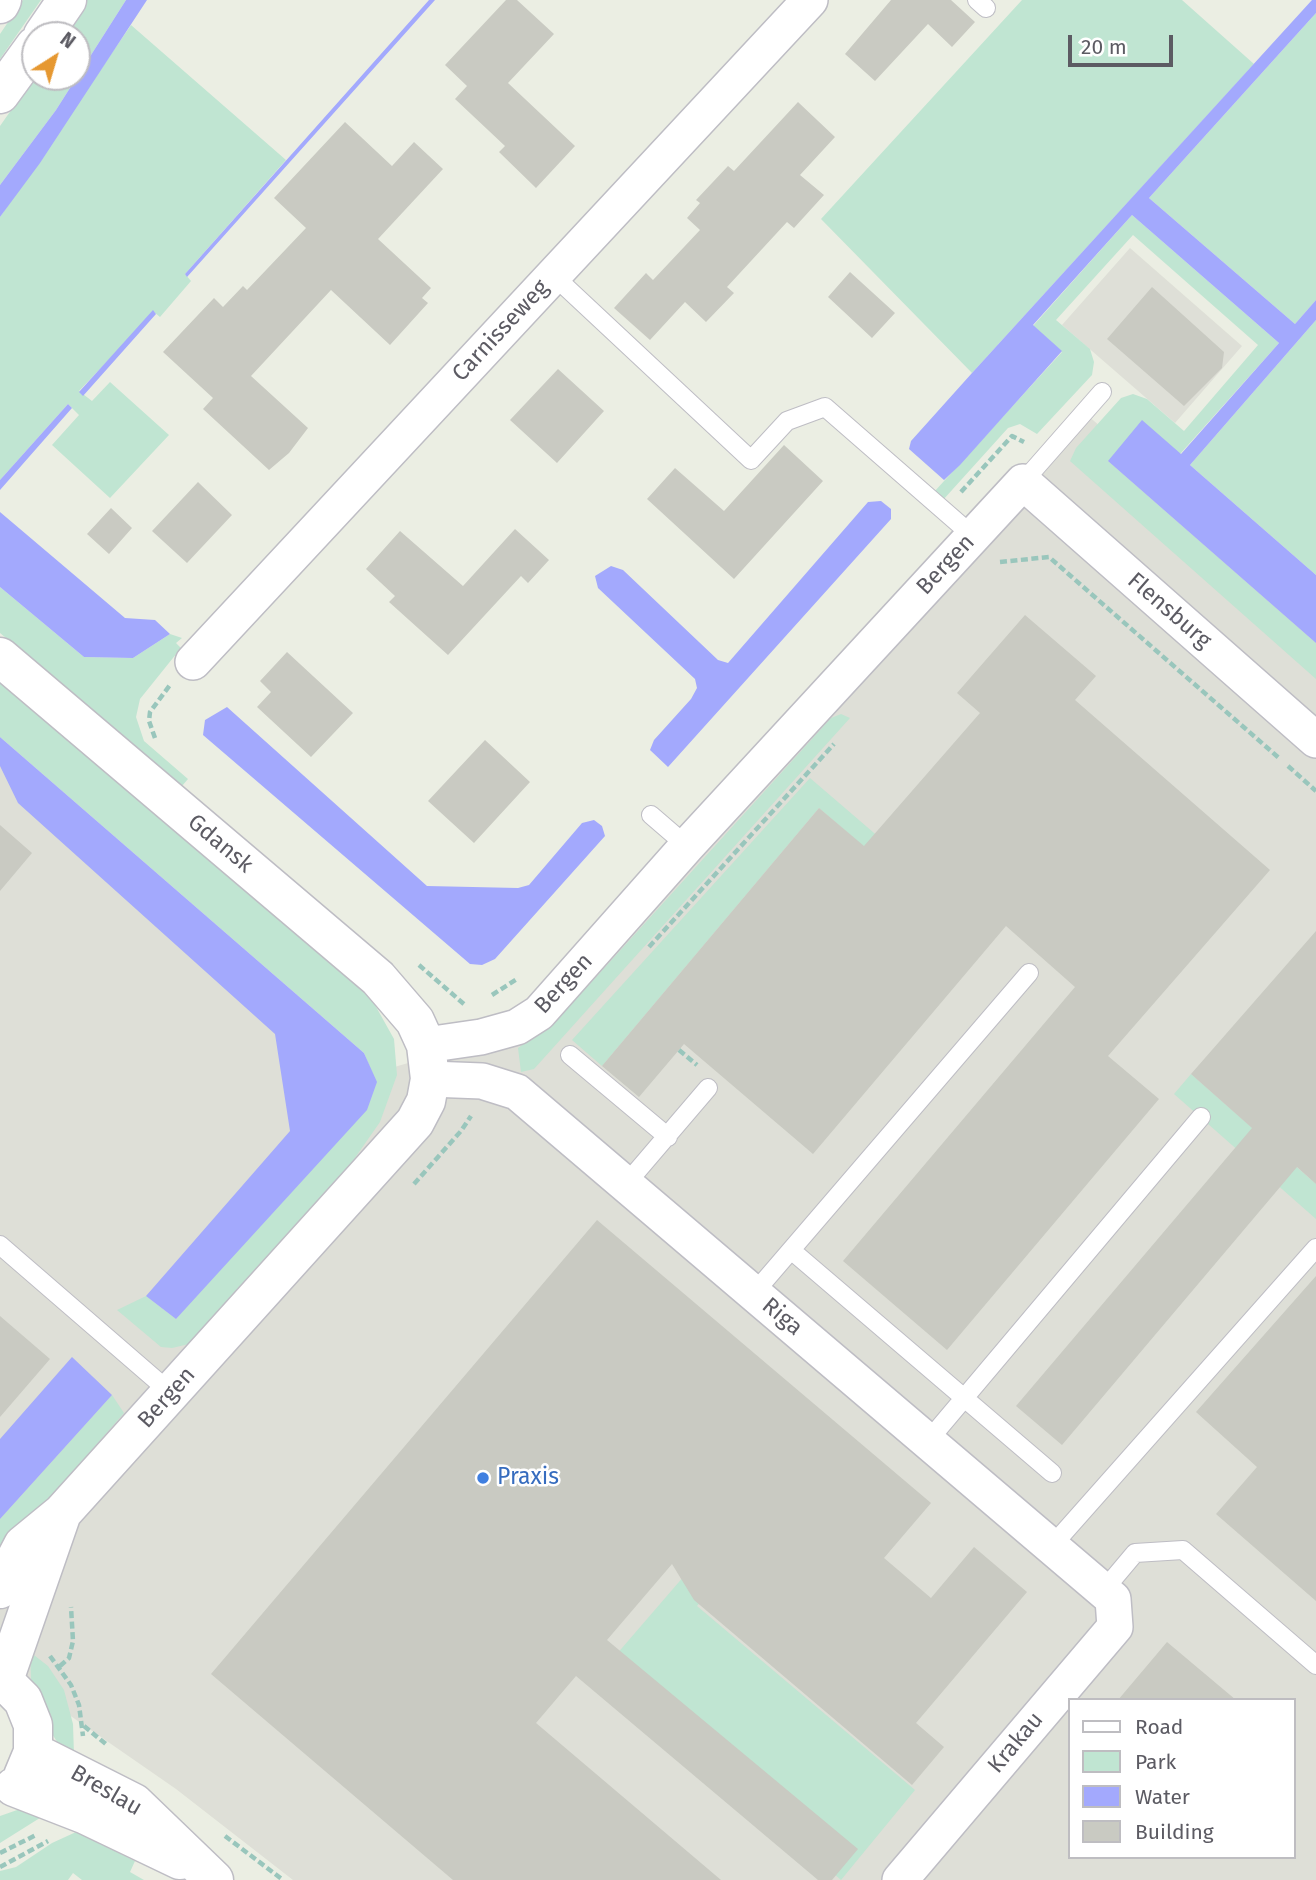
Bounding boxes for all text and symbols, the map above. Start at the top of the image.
north arrow [21,21,91,91]
scale bar [1071,21,1176,65]
text: N [56,27,80,53]
text: 20 m [1081,34,1127,60]
street label: Carnisseweg [447,274,555,388]
street label: Bergen [911,529,981,601]
street label: Flensburg [1121,567,1217,655]
street label: Gdansk [182,809,258,879]
street label: Bergen [529,948,599,1020]
street label: Riga [756,1292,808,1342]
street label: Bergen [132,1362,202,1434]
place label: Praxis [497,1464,559,1492]
marker: Praxis [475,1470,491,1486]
legend [1068,1698,1295,1859]
street label: Krakau [982,1707,1050,1779]
text: Road [1135,1714,1183,1740]
text: Park [1135,1749,1176,1775]
street label: Breslau [65,1760,147,1822]
text: Water [1135,1784,1190,1810]
text: Building [1135,1819,1214,1845]

